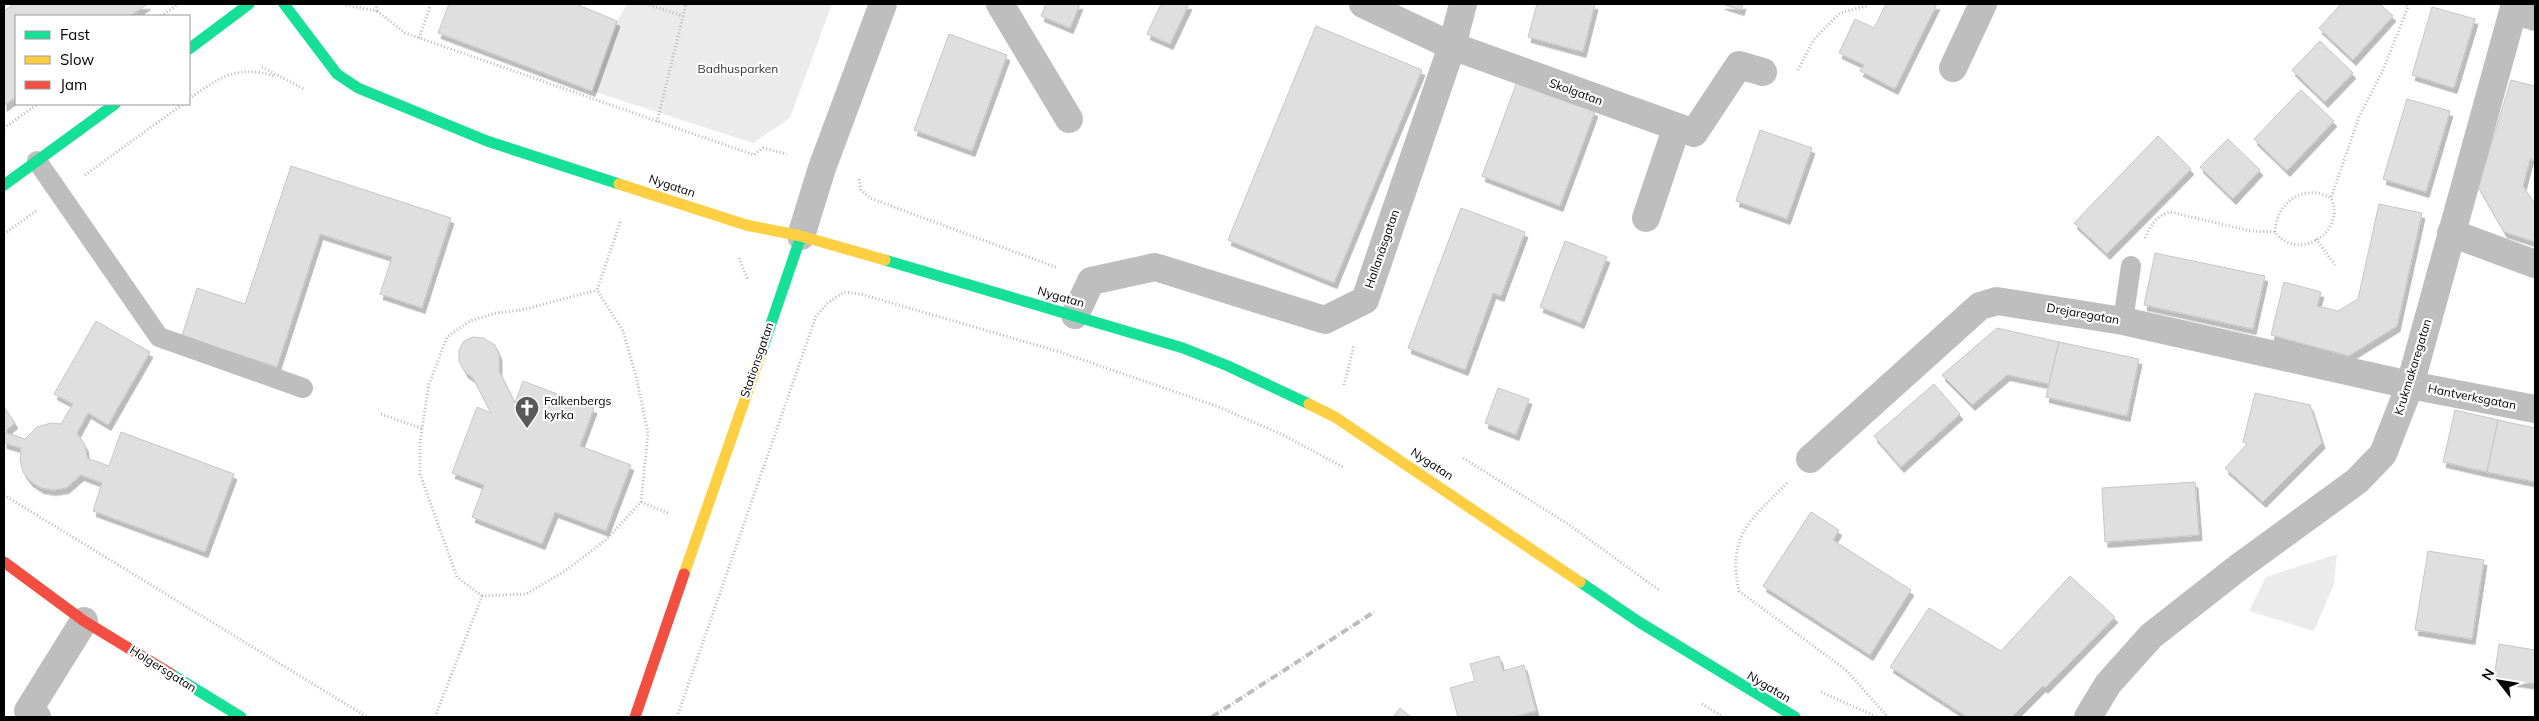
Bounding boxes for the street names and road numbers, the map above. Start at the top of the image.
street label: Skolgatan [1547,75,1605,108]
street label: Nygatan [647,171,697,200]
street label: Hallanäsgatan [1361,207,1402,290]
street label: Nygatan [1036,283,1086,310]
street label: Drejaregatan [2046,300,2121,327]
street label: Krukmakaregatan [2391,317,2434,417]
street label: Stationsgatan [737,320,776,399]
street label: Hantverksgatan [2427,381,2518,412]
street label: Nygatan [1408,444,1457,483]
street label: Holgersgatan [127,642,199,695]
street label: Nygatan [1745,668,1794,705]

